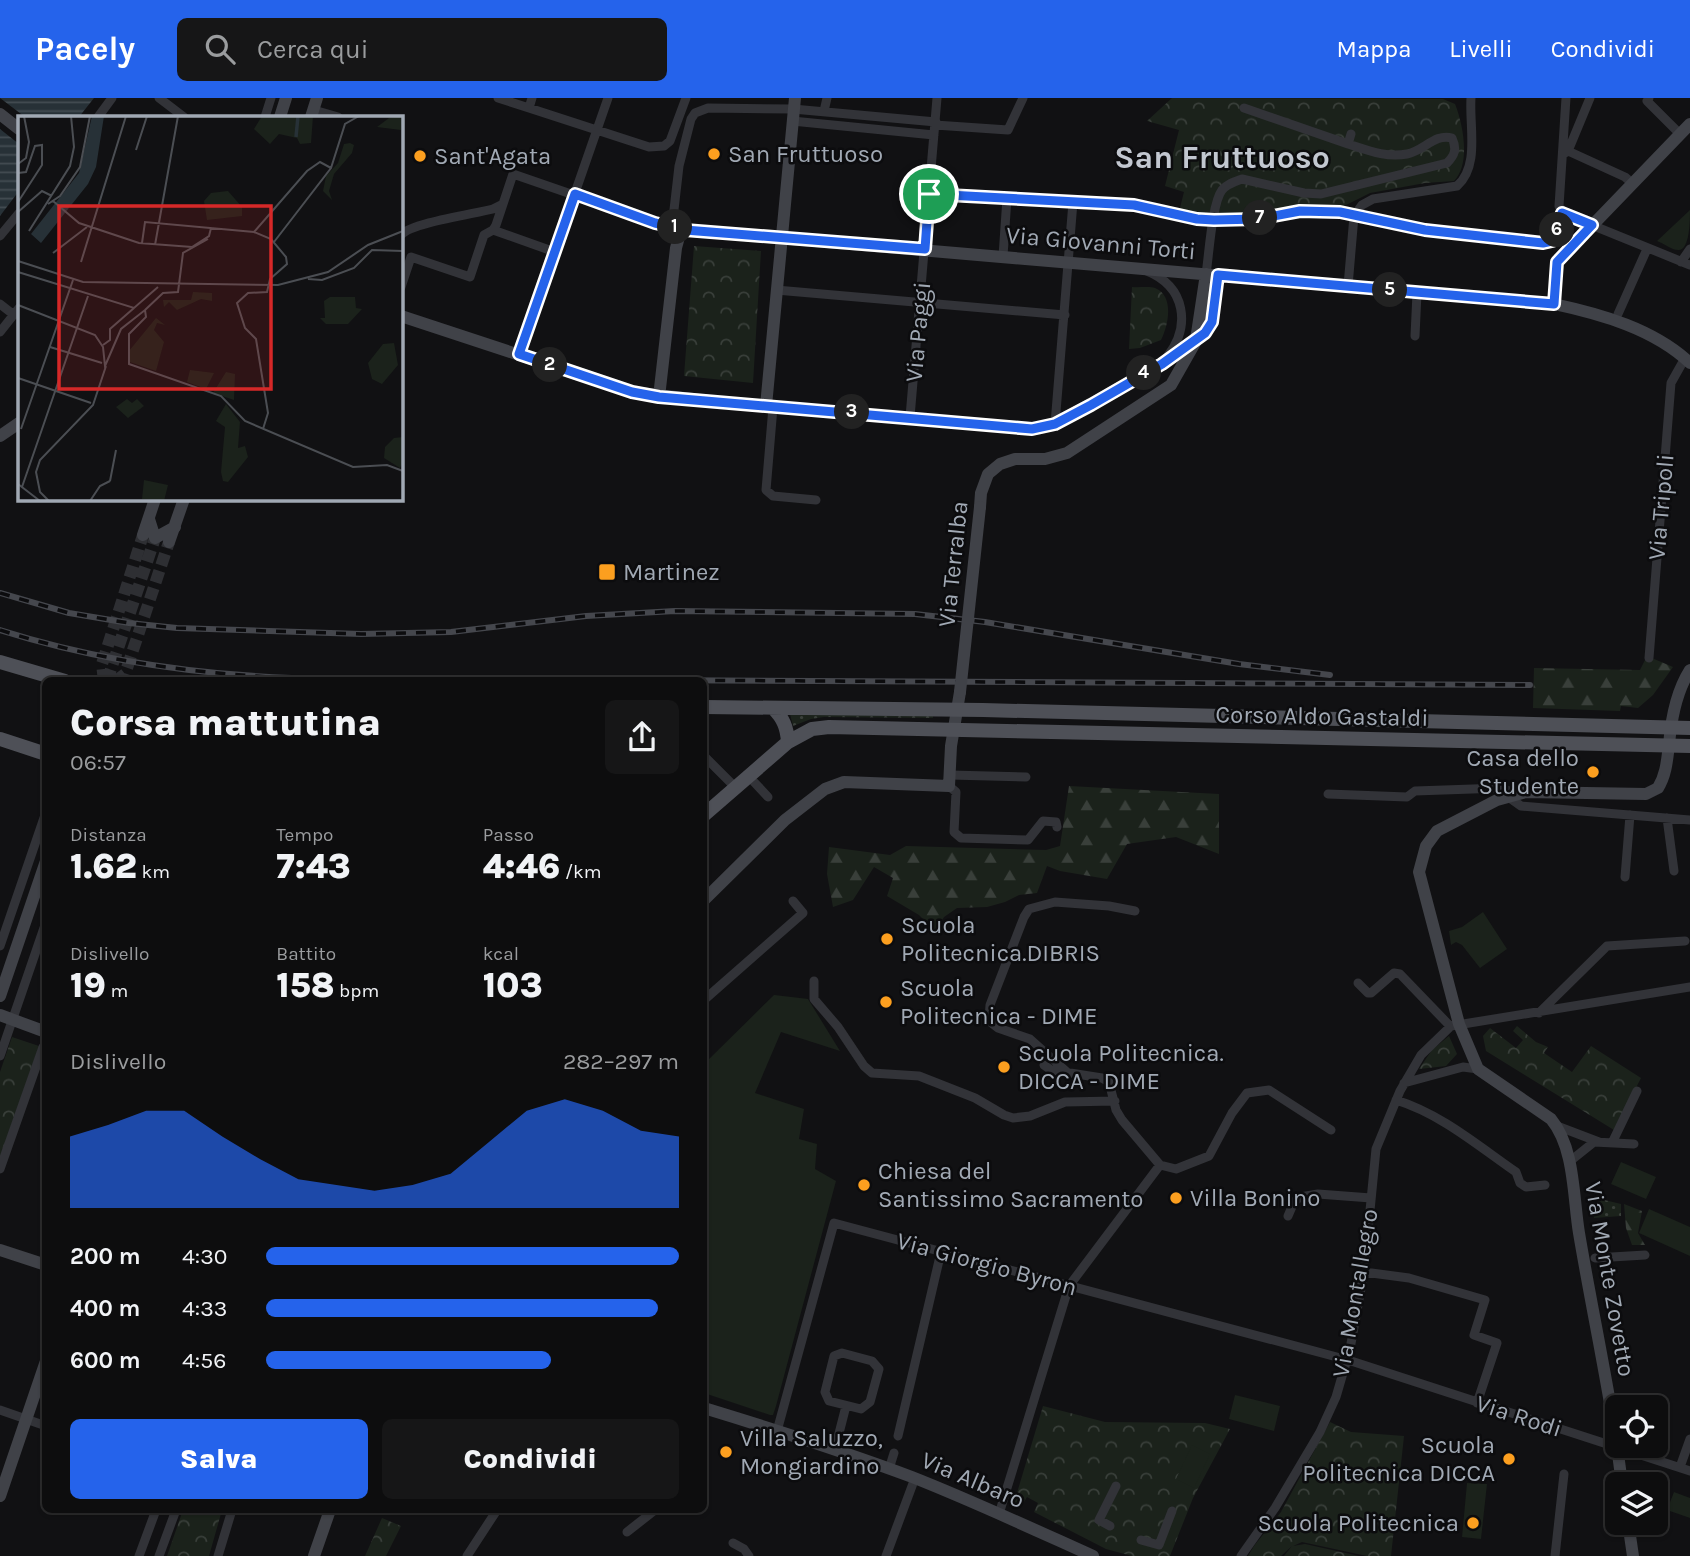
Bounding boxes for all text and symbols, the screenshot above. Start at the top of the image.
search box [177,18,667,81]
text: Pacely [35,30,135,68]
icon: search [201,30,239,68]
text: Cerca qui [257,34,368,65]
text: Mappa [1337,35,1411,63]
text: Livelli [1449,35,1513,63]
text: Condividi [1551,35,1655,63]
inset map [18,116,402,500]
district label: San Fruttuoso [1114,139,1330,176]
place label: San Fruttuoso [728,140,883,168]
place label: Sant'Agata [434,142,551,170]
marker: San Fruttuoso [706,146,722,162]
marker: Sant'Agata [412,148,428,164]
pin [899,164,959,224]
icon: arrive [910,175,948,213]
pin: 7 [1242,200,1278,236]
text: 7 [1255,206,1264,228]
pin: 1 [658,209,692,244]
pin: 6 [1540,212,1574,248]
text: 1 [671,215,678,237]
text: 6 [1551,218,1562,240]
street label: Via Giovanni Torti [1005,221,1197,265]
pin: 5 [1372,272,1408,308]
text: 5 [1384,278,1395,300]
street label: Via Paggi [900,281,936,383]
pin: 2 [532,348,568,382]
text: 2 [544,353,555,375]
pin: 4 [1126,356,1162,390]
text: 4 [1138,361,1149,383]
pin: 3 [834,394,870,430]
text: 3 [846,400,857,422]
street label: Via Tripoli [1642,453,1680,561]
street label: Via Terralba [932,499,974,629]
place label: Martinez [623,558,720,586]
marker: Martinez [597,562,617,582]
text: Corsa mattutina [70,700,381,745]
button: share [605,700,679,774]
street label: Corso Aldo Gastaldi [1215,700,1429,732]
place label: Casa dello Studente [1466,744,1579,800]
text: 06:57 [70,749,126,776]
marker: Casa dello Studente [1585,764,1601,780]
text: Distanza [70,824,147,846]
text: Tempo [276,824,333,846]
text: Passo [483,824,534,846]
text: 1.62 [70,846,137,887]
text: 7:43 [276,846,351,887]
text: 4:46 [483,846,560,887]
text: km [137,861,170,883]
text: /km [560,861,602,883]
place label: Scuola Politecnica.DIBRIS [901,911,1100,967]
marker: Scuola Politecnica.DIBRIS [879,931,895,947]
text: Dislivello [70,943,150,965]
text: Battito [276,943,336,965]
text: kcal [483,943,519,965]
text: 19 [70,965,106,1006]
text: 158 [276,965,335,1006]
text: 103 [483,965,543,1006]
place label: Scuola Politecnica - DIME [900,974,1097,1030]
text: m [106,980,128,1002]
text: bpm [335,980,379,1002]
marker: Scuola Politecnica - DIME [878,994,894,1010]
place label: Scuola Politecnica. DICCA - DIME [1018,1039,1224,1095]
text: Dislivello [70,1048,166,1075]
text: 282–297 m [563,1048,679,1075]
marker: Scuola Politecnica. DICCA - DIME [996,1059,1012,1075]
place label: Chiesa del Santissimo Sacramento [878,1157,1143,1213]
marker: Chiesa del Santissimo Sacramento [856,1177,872,1193]
street label: Via Monte Zovetto [1579,1179,1641,1379]
place label: Villa Bonino [1190,1184,1320,1212]
marker: Villa Bonino [1168,1190,1184,1206]
street label: Via Montallegro [1326,1206,1384,1380]
street label: Via Giorgio Byron [894,1226,1080,1302]
text: 200 m [70,1243,141,1270]
text: 4:30 [182,1243,227,1270]
text: 400 m [70,1295,140,1322]
text: 4:33 [182,1295,227,1322]
text: 600 m [70,1347,141,1374]
text: 4:56 [182,1347,226,1374]
street label: Via Rodi [1472,1389,1566,1443]
map controls [1605,1395,1668,1535]
button: locate [1605,1395,1668,1458]
button: Salva [70,1419,368,1499]
button: Condividi [382,1419,679,1499]
place label: Villa Saluzzo, Mongiardino [740,1424,883,1480]
place label: Scuola Politecnica DICCA [1302,1431,1495,1487]
marker: Villa Saluzzo, Mongiardino [718,1444,734,1460]
street label: Via Albaro [917,1446,1029,1514]
marker: Scuola Politecnica DICCA [1501,1451,1517,1467]
button: layers [1605,1472,1668,1535]
place label: Scuola Politecnica [1258,1509,1459,1537]
marker: Scuola Politecnica [1465,1515,1481,1531]

